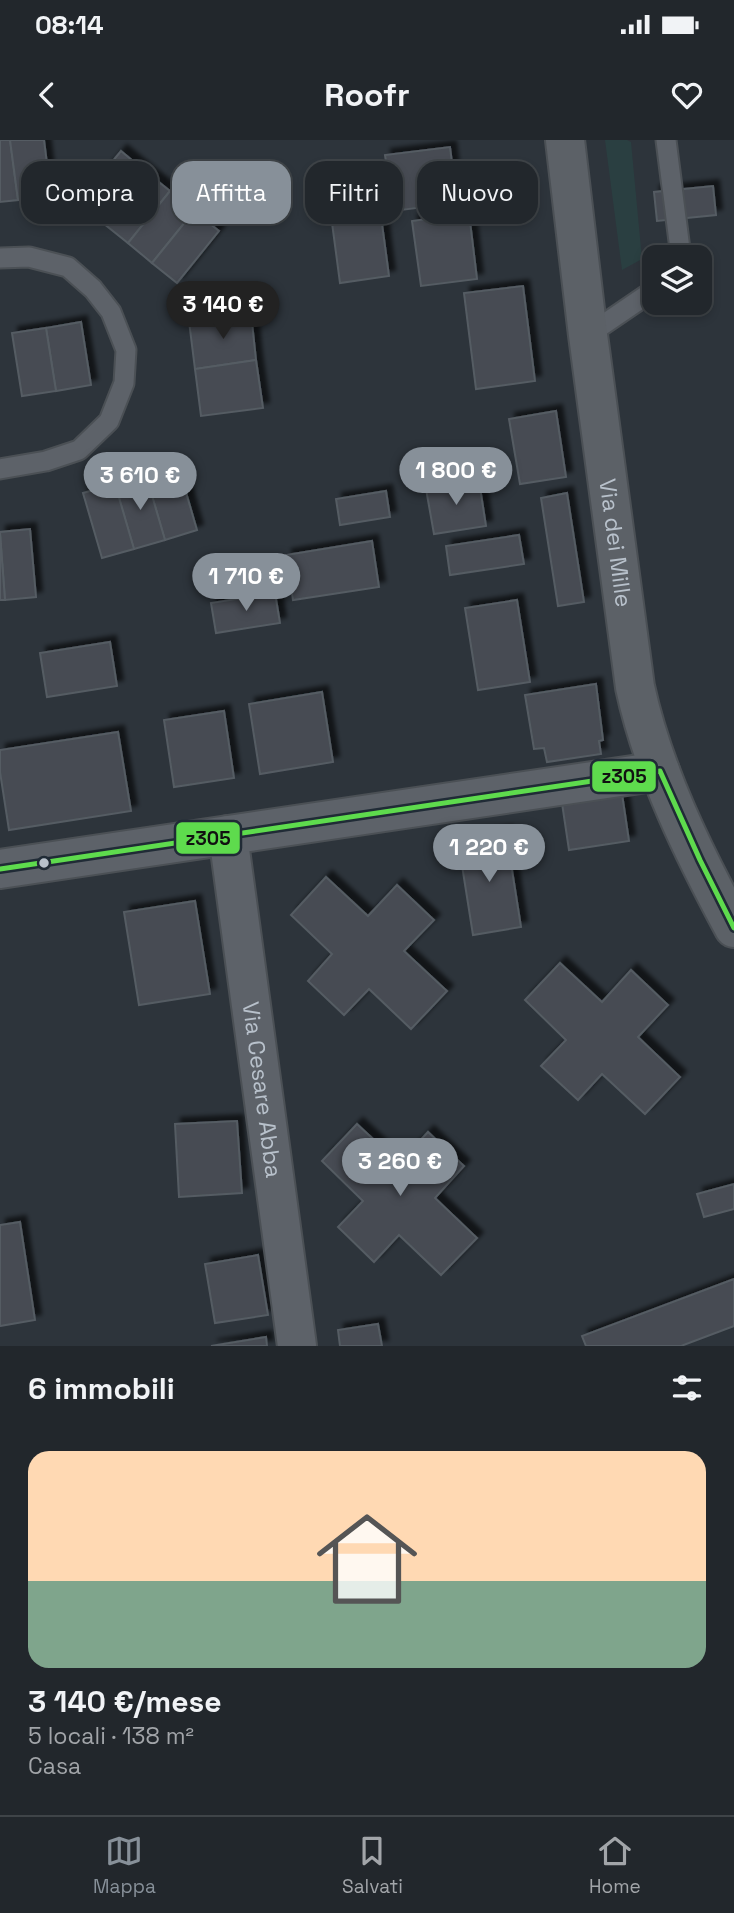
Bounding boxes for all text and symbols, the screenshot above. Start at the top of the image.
text: 08:14 [35,8,103,42]
text: Roofr [324,75,410,115]
icon: back [28,76,66,114]
icon: heart [668,76,706,114]
chip: Compra [21,161,158,224]
chip: Affitta [172,161,291,224]
chip: Filtri [305,161,403,224]
chip: Nuovo [417,161,538,224]
map controls [642,245,712,315]
button: layers [642,245,712,315]
pin: 3 140 € [158,282,288,341]
text: 3 140 € [182,289,264,319]
pin: 1 800 € [391,448,521,507]
pin: 3 610 € [75,452,205,512]
text: 1 800 € [415,455,497,485]
text: 3 610 € [100,460,180,490]
street label: Via dei Mille [592,477,639,609]
pin: 1 710 € [181,554,311,613]
text: 1 710 € [208,561,284,591]
line badge: z305 [591,760,657,793]
text: z305 [601,764,647,789]
line badge: z305 [175,821,241,855]
pin: 1 220 € [424,824,554,884]
text: z305 [185,826,231,851]
text: 1 220 € [449,832,529,862]
unlabelled marker [37,856,51,870]
street label: Via Cesare Abba [236,1000,289,1180]
pin: 3 260 € [335,1138,465,1198]
text: 3 260 € [358,1146,442,1176]
text: 6 immobili [28,1369,175,1408]
icon: filters [668,1369,706,1407]
icon: home [304,1496,430,1622]
text: 3 140 €/mese [28,1682,222,1721]
text: 5 locali · 138 m² [28,1721,194,1751]
text: Casa [28,1751,81,1781]
tab: Mappa [93,1832,156,1899]
tab: Salvati [342,1832,403,1899]
tab: Home [589,1832,641,1899]

